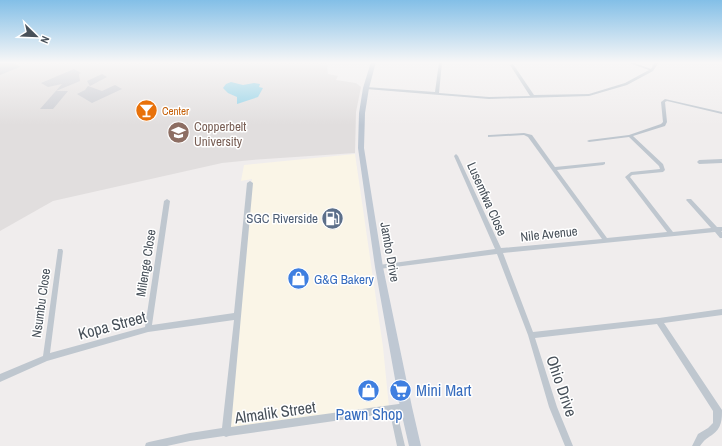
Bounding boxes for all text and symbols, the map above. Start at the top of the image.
north arrow [16,16,56,56]
text: N [37,34,53,46]
bar icon: Center [133,98,159,124]
place label: Center [162,104,189,118]
place label: Copperbelt University [194,118,246,150]
school or university icon: Copperbelt University [165,120,191,146]
street label: Lusemfwa Close [463,160,511,239]
fuel station icon: SGC Riverside [320,205,346,231]
place label: SGC Riverside [246,210,318,227]
street label: Jambo Drive [376,221,404,283]
street label: Nile Avenue [520,223,578,245]
street label: Milenge Close [132,228,160,298]
shop icon: G&G Bakery [285,266,311,292]
street label: Nsumbu Close [28,267,54,339]
place label: G&G Bakery [314,271,375,288]
street label: Kopa Street [76,305,149,345]
street label: Ohio Drive [541,352,583,420]
shop icon: Pawn Shop [356,377,382,403]
supermarket icon: Mini Mart [388,377,414,403]
place label: Mini Mart [416,379,472,401]
street label: Almalik Street [232,395,317,429]
place label: Pawn Shop [335,403,403,425]

